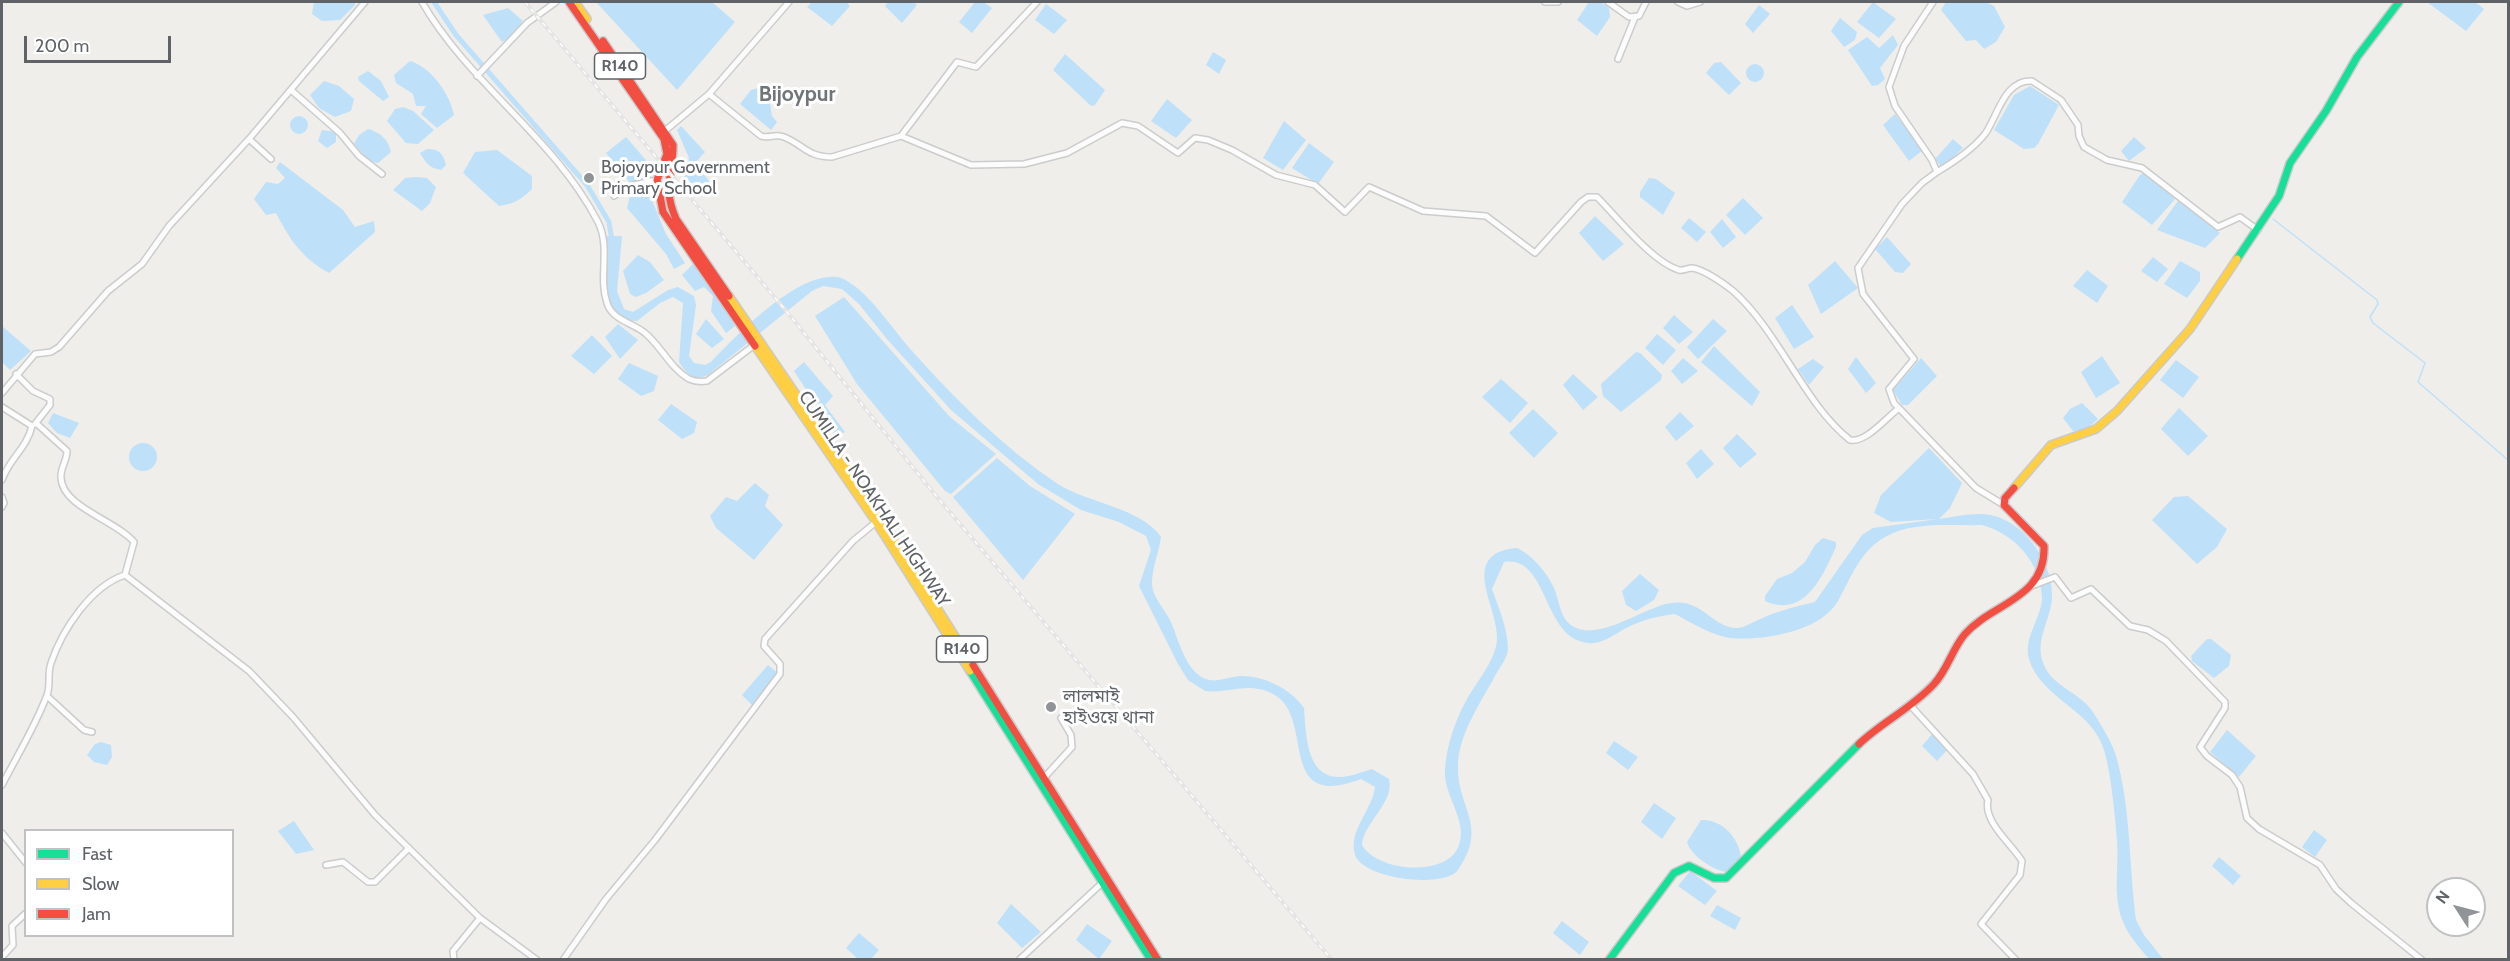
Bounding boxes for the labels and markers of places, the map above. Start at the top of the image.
place label: Bojoypur Government Primary School [601,157,770,200]
marker: Bojoypur Government Primary School [582,171,596,185]
place label: লালমাই হাইওয়ে থানা [1063,686,1154,728]
marker: লালমাই হাইওয়ে থানা [1044,700,1058,714]

